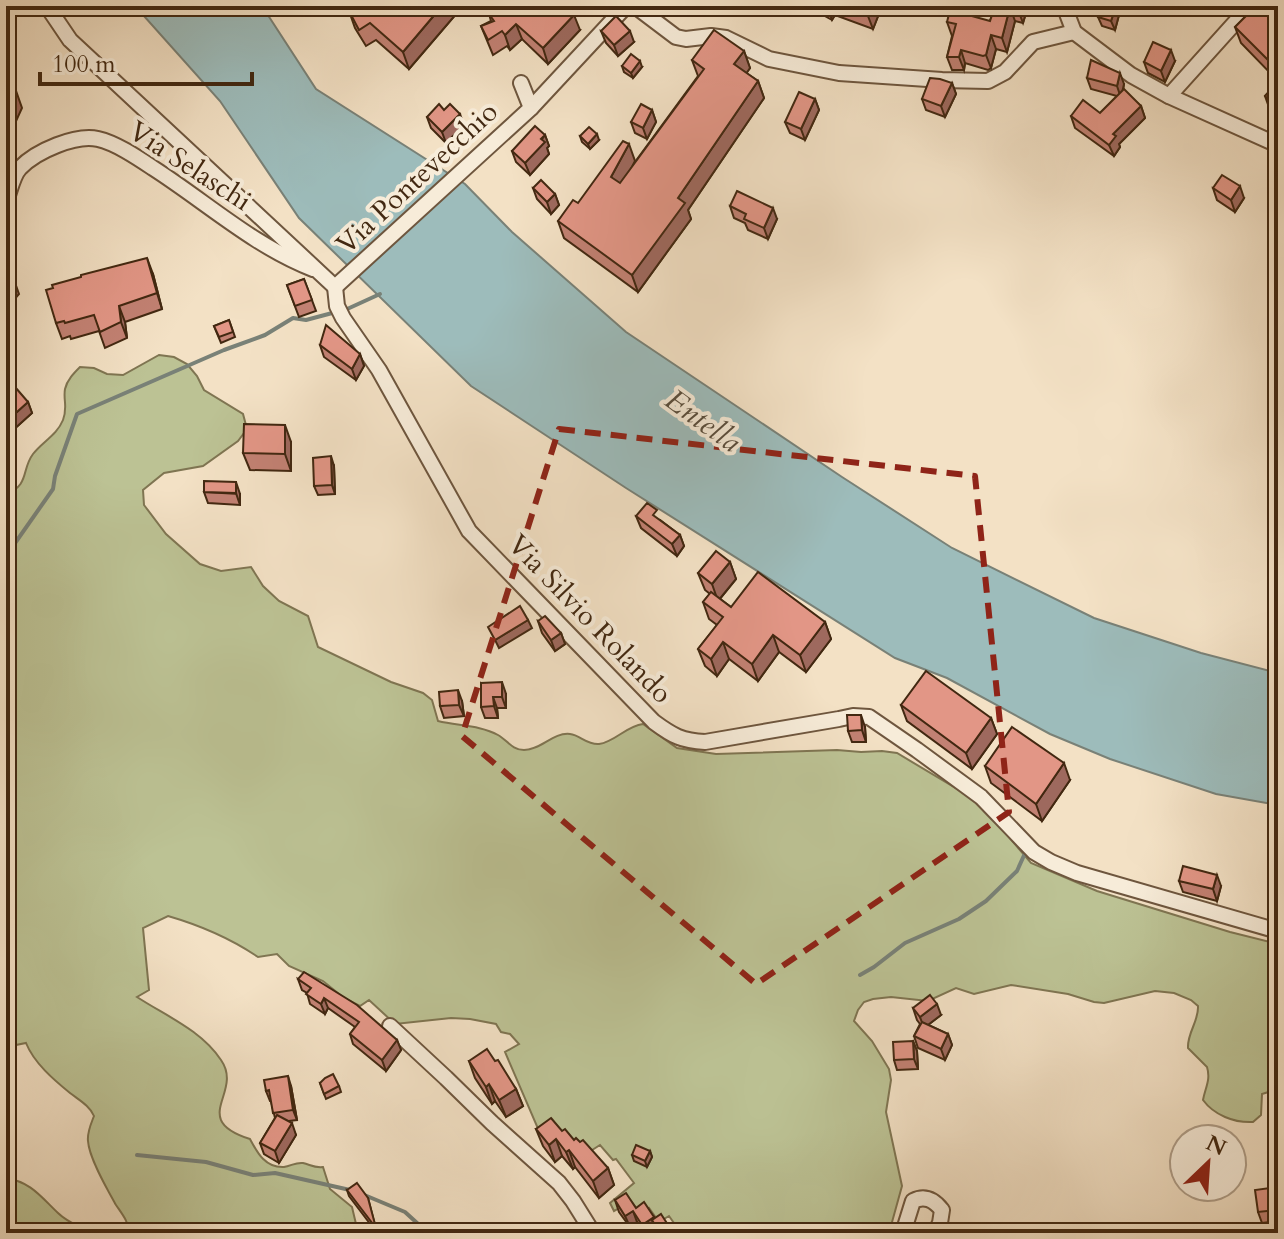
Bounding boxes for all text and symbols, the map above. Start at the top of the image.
scale bar [40,36,252,86]
text: 100 m [52,48,116,81]
street label: Via Pontevecchio [328,93,506,263]
street label: Via Selaschi [121,112,259,220]
water label: Entella [657,380,749,462]
street label: Via Silvio Rolando [499,526,681,712]
north arrow [1168,1123,1248,1203]
text: N [1201,1128,1231,1163]

